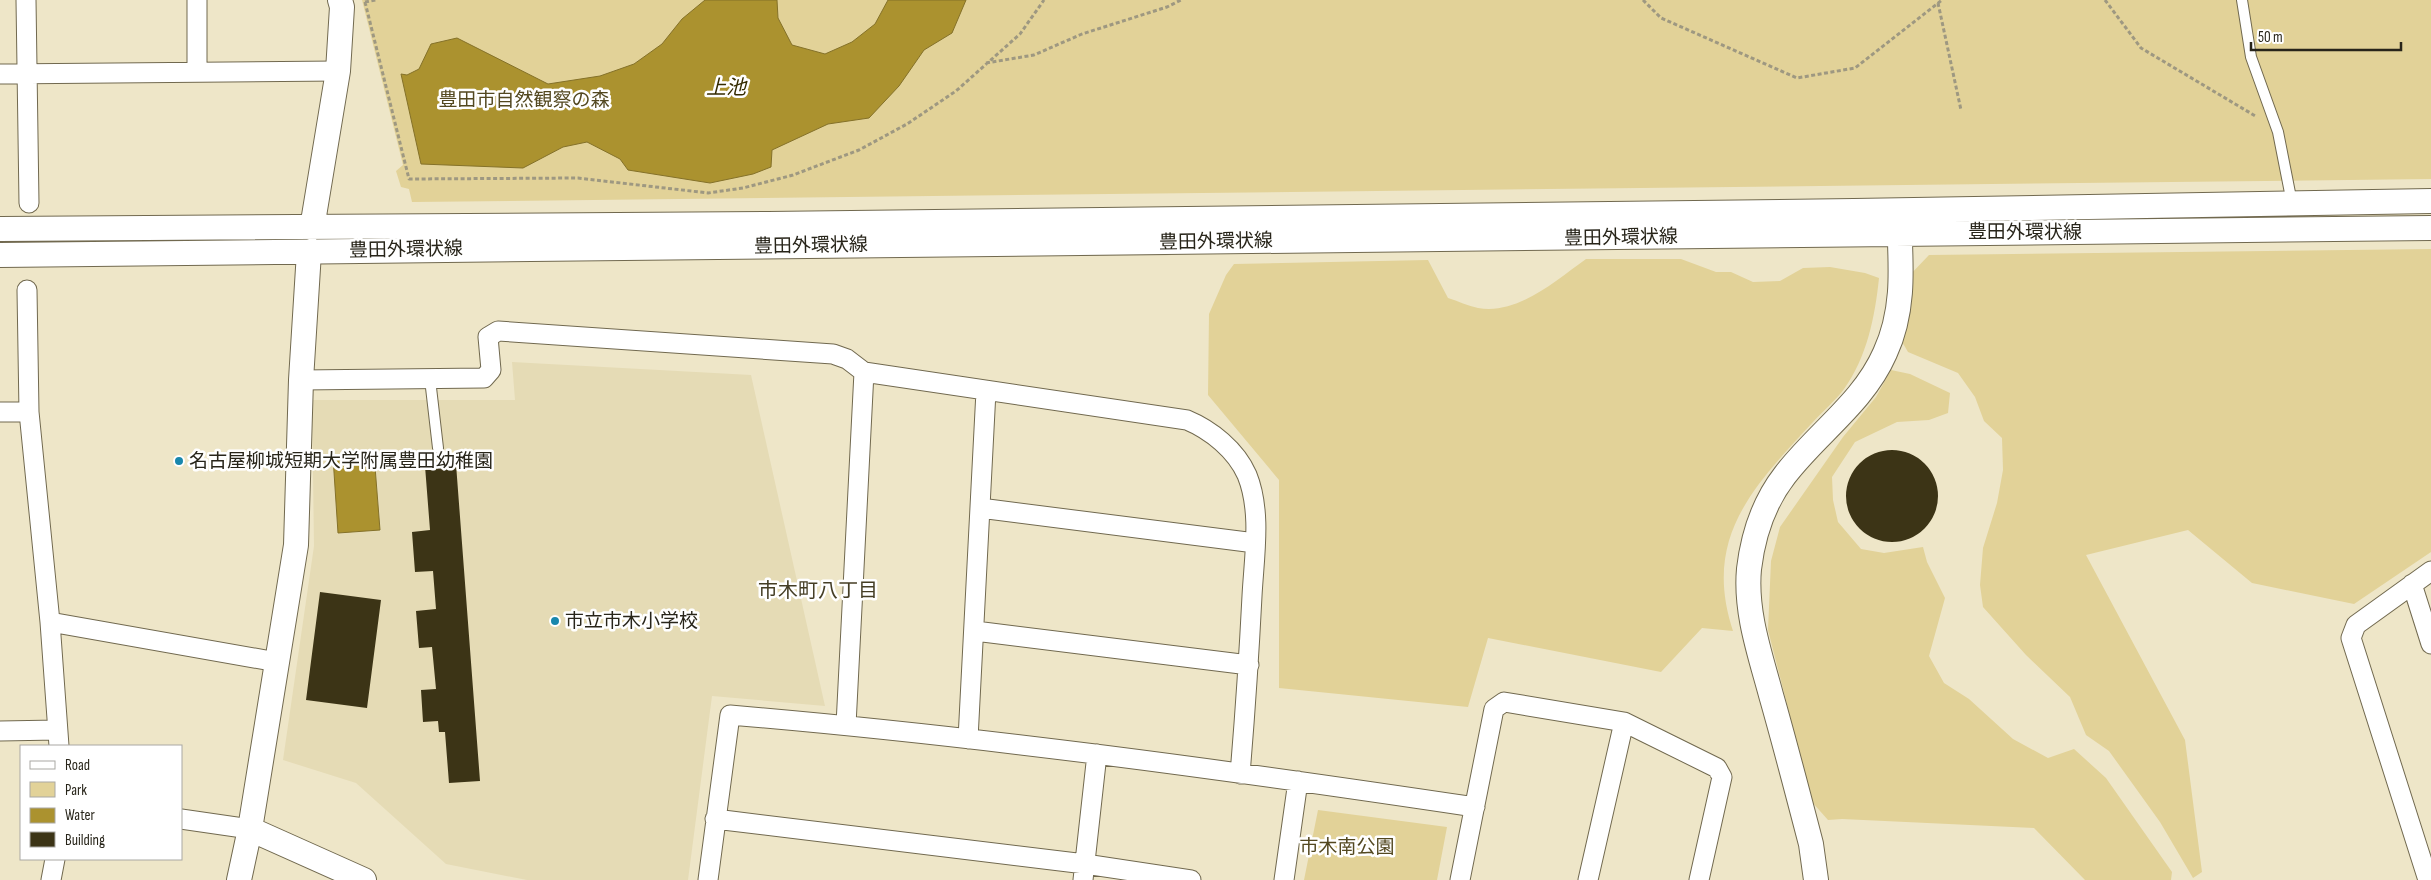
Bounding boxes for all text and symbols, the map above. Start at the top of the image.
scale bar [2251,20,2401,52]
text: 50 m [2258,28,2283,47]
water label: 上池 [706,76,748,100]
park label: 豊田市自然観察の森 [438,89,610,112]
street label: 豊田外環状線 [1968,221,2082,244]
street label: 豊田外環状線 [1564,226,1678,250]
street label: 豊田外環状線 [1159,230,1273,254]
street label: 豊田外環状線 [754,234,868,258]
street label: 豊田外環状線 [349,238,463,262]
place label: 名古屋柳城短期大学附属豊田幼稚園 [189,450,493,473]
marker: 名古屋柳城短期大学附属豊田幼稚園 [173,455,185,467]
district label: 市木町八丁目 [758,579,878,603]
place label: 市立市木小学校 [565,610,698,633]
marker: 市立市木小学校 [549,615,561,627]
legend [20,745,182,860]
text: Road [65,756,90,775]
text: Park [65,781,87,800]
text: Water [65,806,96,825]
text: Building [65,831,105,850]
park label: 市木南公園 [1299,836,1395,859]

